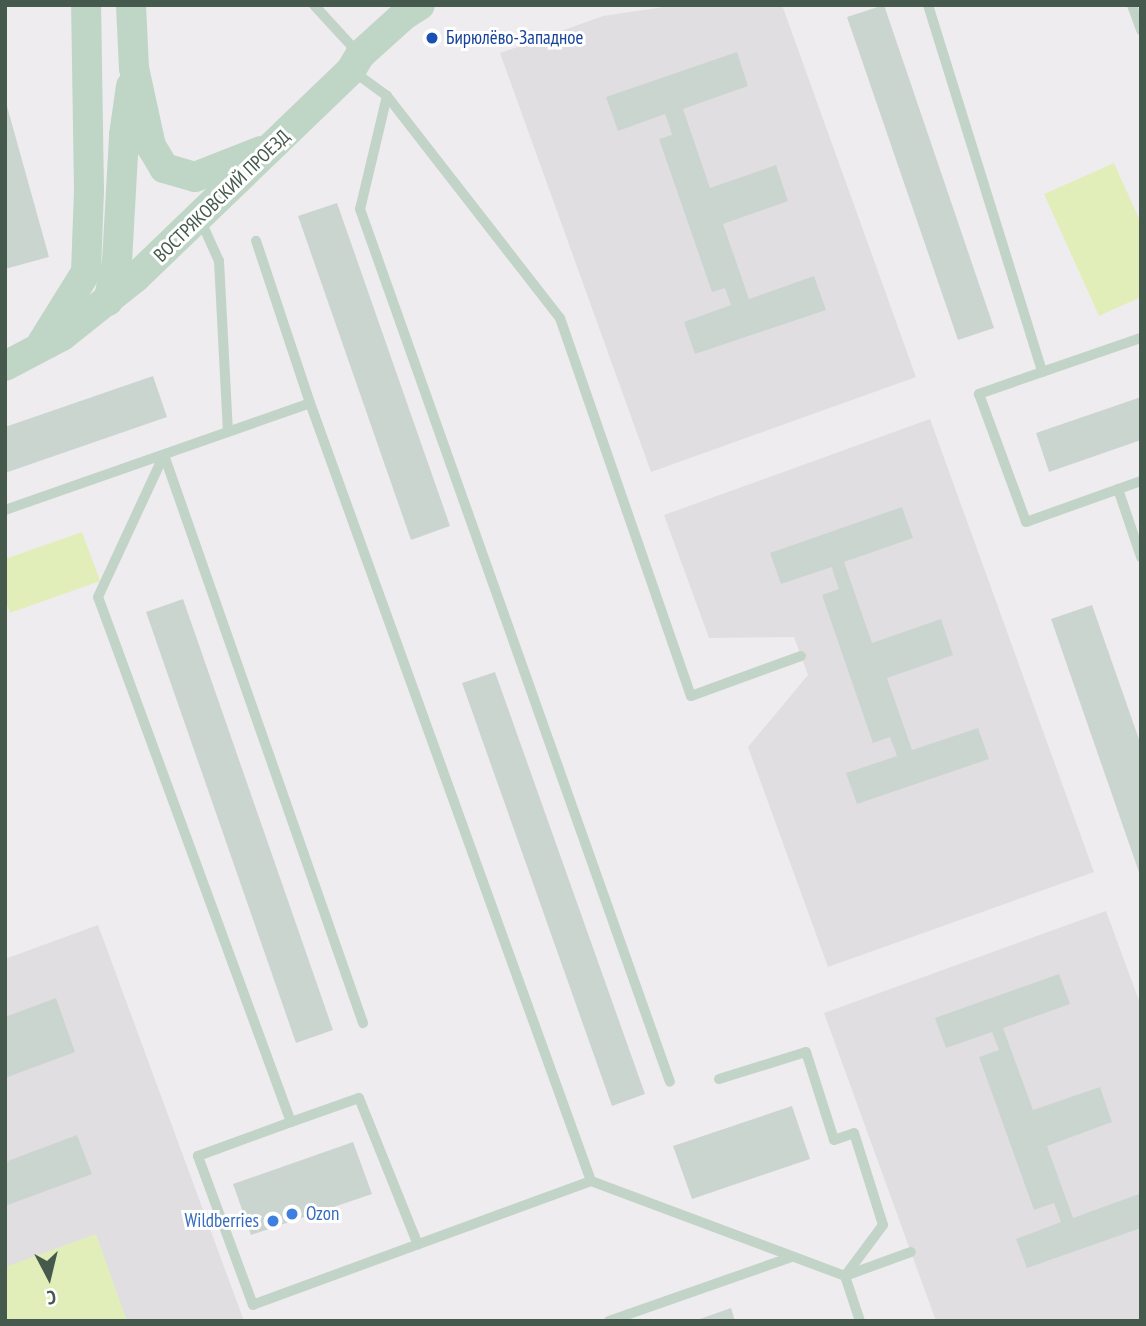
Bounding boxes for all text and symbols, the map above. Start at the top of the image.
place label: Бирюлёво-Западное [446,27,583,49]
marker: Бирюлёво-Западное [424,30,440,46]
street label: ВОСТРЯКОВСКИЙ ПРОЕЗД [149,125,295,267]
place label: Ozon [306,1203,339,1225]
marker: Ozon [284,1206,300,1222]
place label: Wildberries [185,1210,259,1232]
marker: Wildberries [265,1213,281,1229]
north arrow [14,1242,84,1312]
text: С [46,1285,57,1310]

